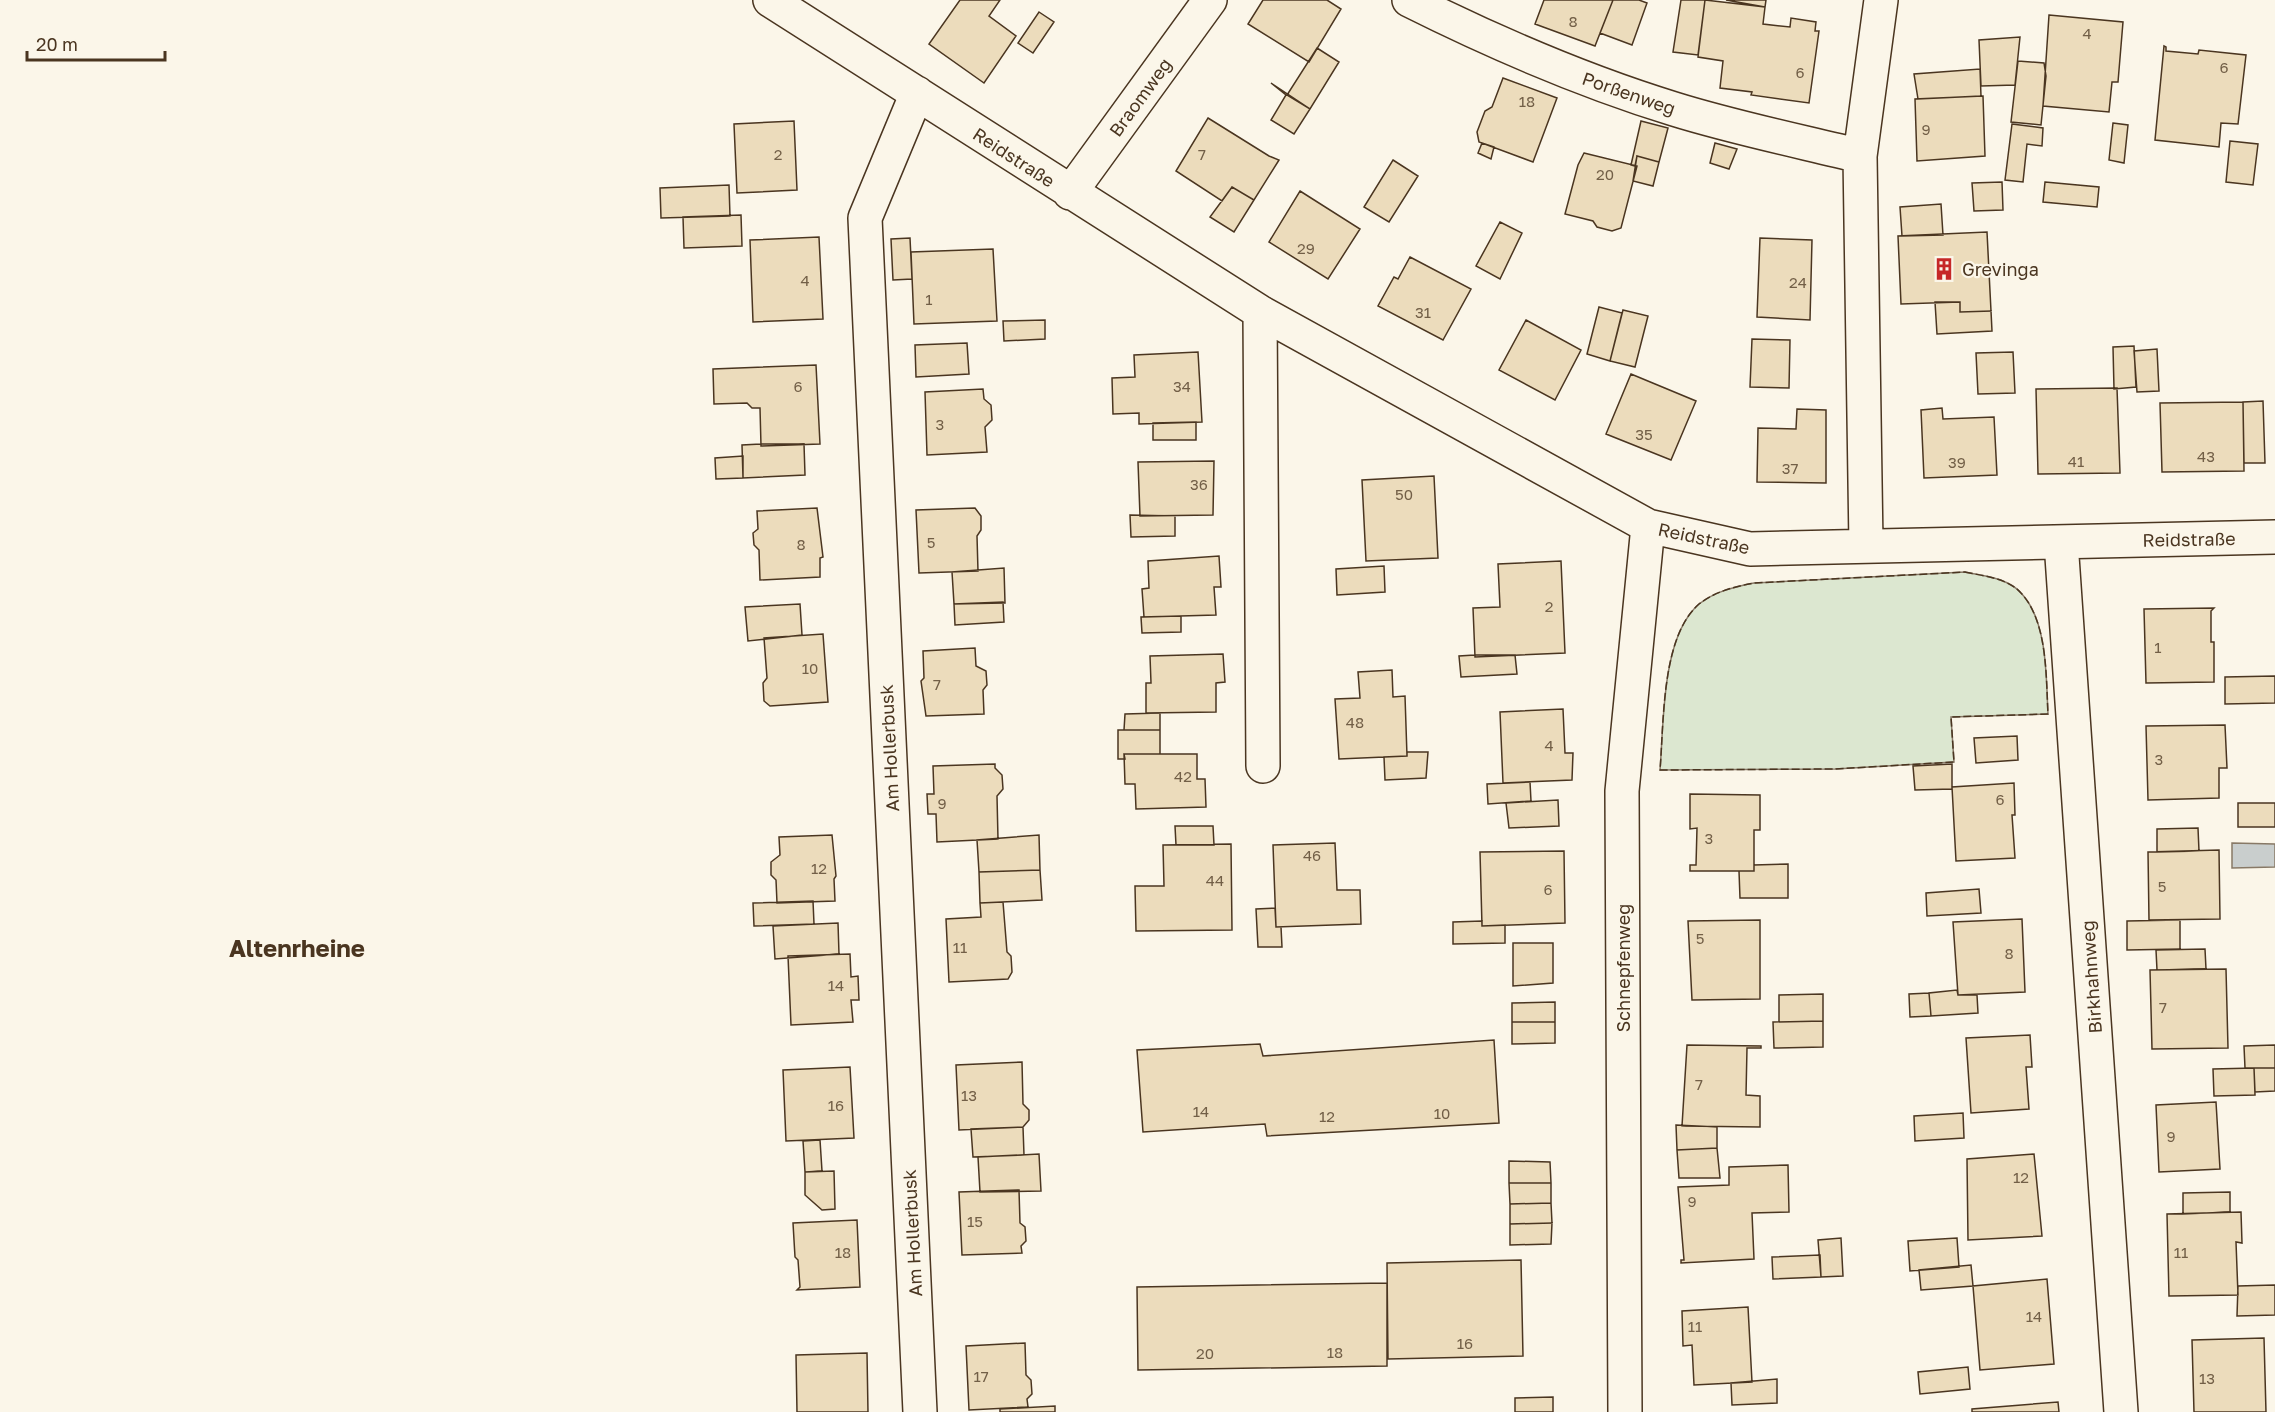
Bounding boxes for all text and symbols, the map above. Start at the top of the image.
house number: 8 [1568,12,1578,30]
scale bar [27,24,165,62]
house number: 4 [2082,24,2092,42]
text: 20 m [36,33,78,55]
street label: Braomweg [1104,54,1176,140]
house number: 6 [2219,58,2229,76]
house number: 6 [1795,63,1805,81]
street label: Porßenweg [1580,67,1678,119]
house number: 18 [1519,92,1535,110]
house number: 9 [1921,120,1931,138]
street label: Reidstraße [969,122,1059,192]
house number: 2 [774,145,782,163]
house number: 7 [1198,145,1206,163]
house number: 20 [1596,165,1614,183]
house number: 29 [1297,239,1315,257]
building icon: Grevinga [1931,256,1957,282]
place label: Grevinga [1962,258,2039,280]
house number: 4 [800,271,810,289]
house number: 24 [1789,273,1807,291]
house number: 1 [925,290,933,308]
house number: 31 [1415,303,1431,321]
house number: 6 [793,377,803,395]
house number: 34 [1173,377,1191,395]
house number: 3 [936,415,944,433]
house number: 35 [1635,425,1653,443]
house number: 43 [2197,447,2215,465]
house number: 41 [2068,452,2084,470]
house number: 39 [1948,453,1966,471]
house number: 37 [1782,459,1798,477]
house number: 36 [1190,475,1208,493]
house number: 50 [1395,485,1413,503]
street label: Reidstraße [1656,518,1752,558]
street label: Reidstraße [2142,527,2236,551]
house number: 5 [927,533,935,551]
house number: 8 [796,535,806,553]
house number: 2 [1545,597,1553,615]
house number: 1 [2154,638,2162,656]
house number: 10 [802,659,818,677]
house number: 7 [933,675,941,693]
street label: Am Hollerbusk [875,684,903,812]
house number: 48 [1346,713,1364,731]
house number: 4 [1544,736,1554,754]
house number: 3 [2155,750,2163,768]
house number: 42 [1174,767,1192,785]
house number: 6 [1995,790,2005,808]
house number: 9 [937,794,947,812]
house number: 3 [1705,829,1713,847]
house number: 46 [1303,846,1321,864]
house number: 12 [811,859,827,877]
house number: 44 [1206,871,1224,889]
house number: 5 [2158,877,2166,895]
house number: 6 [1543,880,1553,898]
street label: Schnepfenweg [1612,904,1634,1032]
street label: Birkhahnweg [2076,920,2106,1034]
house number: 5 [1696,929,1704,947]
district label: Altenrheine [229,933,365,962]
house number: 11 [953,938,967,956]
house number: 8 [2004,944,2014,962]
house number: 14 [828,976,844,994]
house number: 7 [2159,998,2167,1016]
house number: 7 [1695,1075,1703,1093]
house number: 13 [961,1086,977,1104]
house number: 16 [828,1096,844,1114]
house number: 14 [1193,1102,1209,1120]
house number: 10 [1434,1104,1450,1122]
house number: 12 [1319,1107,1335,1125]
house number: 9 [2166,1127,2176,1145]
house number: 12 [2013,1168,2029,1186]
street label: Am Hollerbusk [898,1169,926,1297]
house number: 9 [1687,1192,1697,1210]
house number: 15 [967,1212,983,1230]
house number: 18 [835,1243,851,1261]
house number: 11 [2174,1243,2188,1261]
house number: 14 [2026,1307,2042,1325]
house number: 11 [1688,1317,1702,1335]
house number: 16 [1457,1334,1473,1352]
house number: 18 [1327,1343,1343,1361]
house number: 20 [1196,1344,1214,1362]
house number: 17 [973,1367,989,1385]
house number: 13 [2199,1369,2215,1387]

